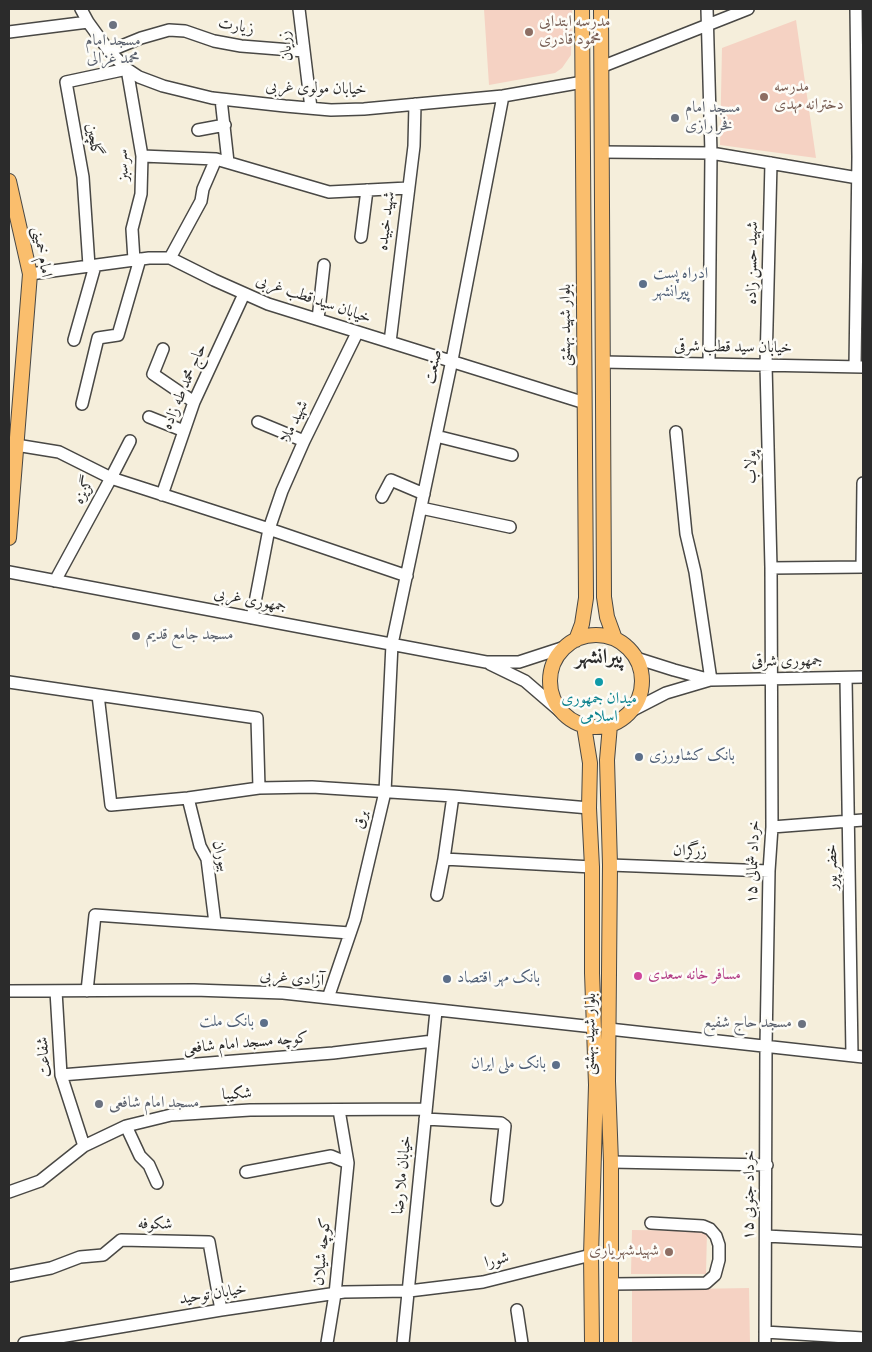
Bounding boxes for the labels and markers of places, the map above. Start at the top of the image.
place label: مدرسه ابتدایى محمود قادرى [539,13,611,51]
marker: مسجد امام محمد غزالی [107,19,119,31]
marker: مدرسه ابتدایى محمود قادرى [523,26,535,38]
place label: مسجد امام محمد غزالی [85,32,141,70]
place label: مدرسه دخترانه مهدی [774,78,844,116]
marker: مدرسه دخترانه مهدی [758,91,770,103]
place label: مسجد امام فخر رازی [685,99,740,137]
marker: مسجد امام فخر رازی [669,112,681,124]
place label: ادراه پست پیرانشهر [653,265,708,303]
marker: ادراه پست پیرانشهر [637,278,649,290]
place label: مسجد جامع قدیم [146,626,233,646]
marker: مسجد جامع قدیم [130,630,142,642]
marker: میدان جمهوری اسلامی [593,676,605,688]
place label: میدان جمهوری اسلامی [561,690,637,728]
place label: بانک کشاورزی [649,747,735,767]
marker: بانک کشاورزی [633,751,645,763]
place label: مسافر خانه سعدی [648,966,741,986]
place label: بانک مهر اقتصاد [457,969,540,989]
marker: مسافر خانه سعدی [632,970,644,982]
marker: بانک مهر اقتصاد [441,973,453,985]
place label: بانک ملت [199,1013,254,1033]
place label: مسجد حاج شفیع [703,1014,792,1034]
marker: بانک ملت [258,1017,270,1029]
marker: مسجد حاج شفیع [796,1018,808,1030]
place label: بانک ملی ایران [471,1055,546,1075]
marker: بانک ملی ایران [550,1059,562,1071]
place label: مسجد امام شافعی [109,1094,199,1114]
marker: مسجد امام شافعی [93,1098,105,1110]
place label: شهیدشهریاری [589,1242,659,1262]
marker: شهیدشهریاری [663,1246,675,1258]

